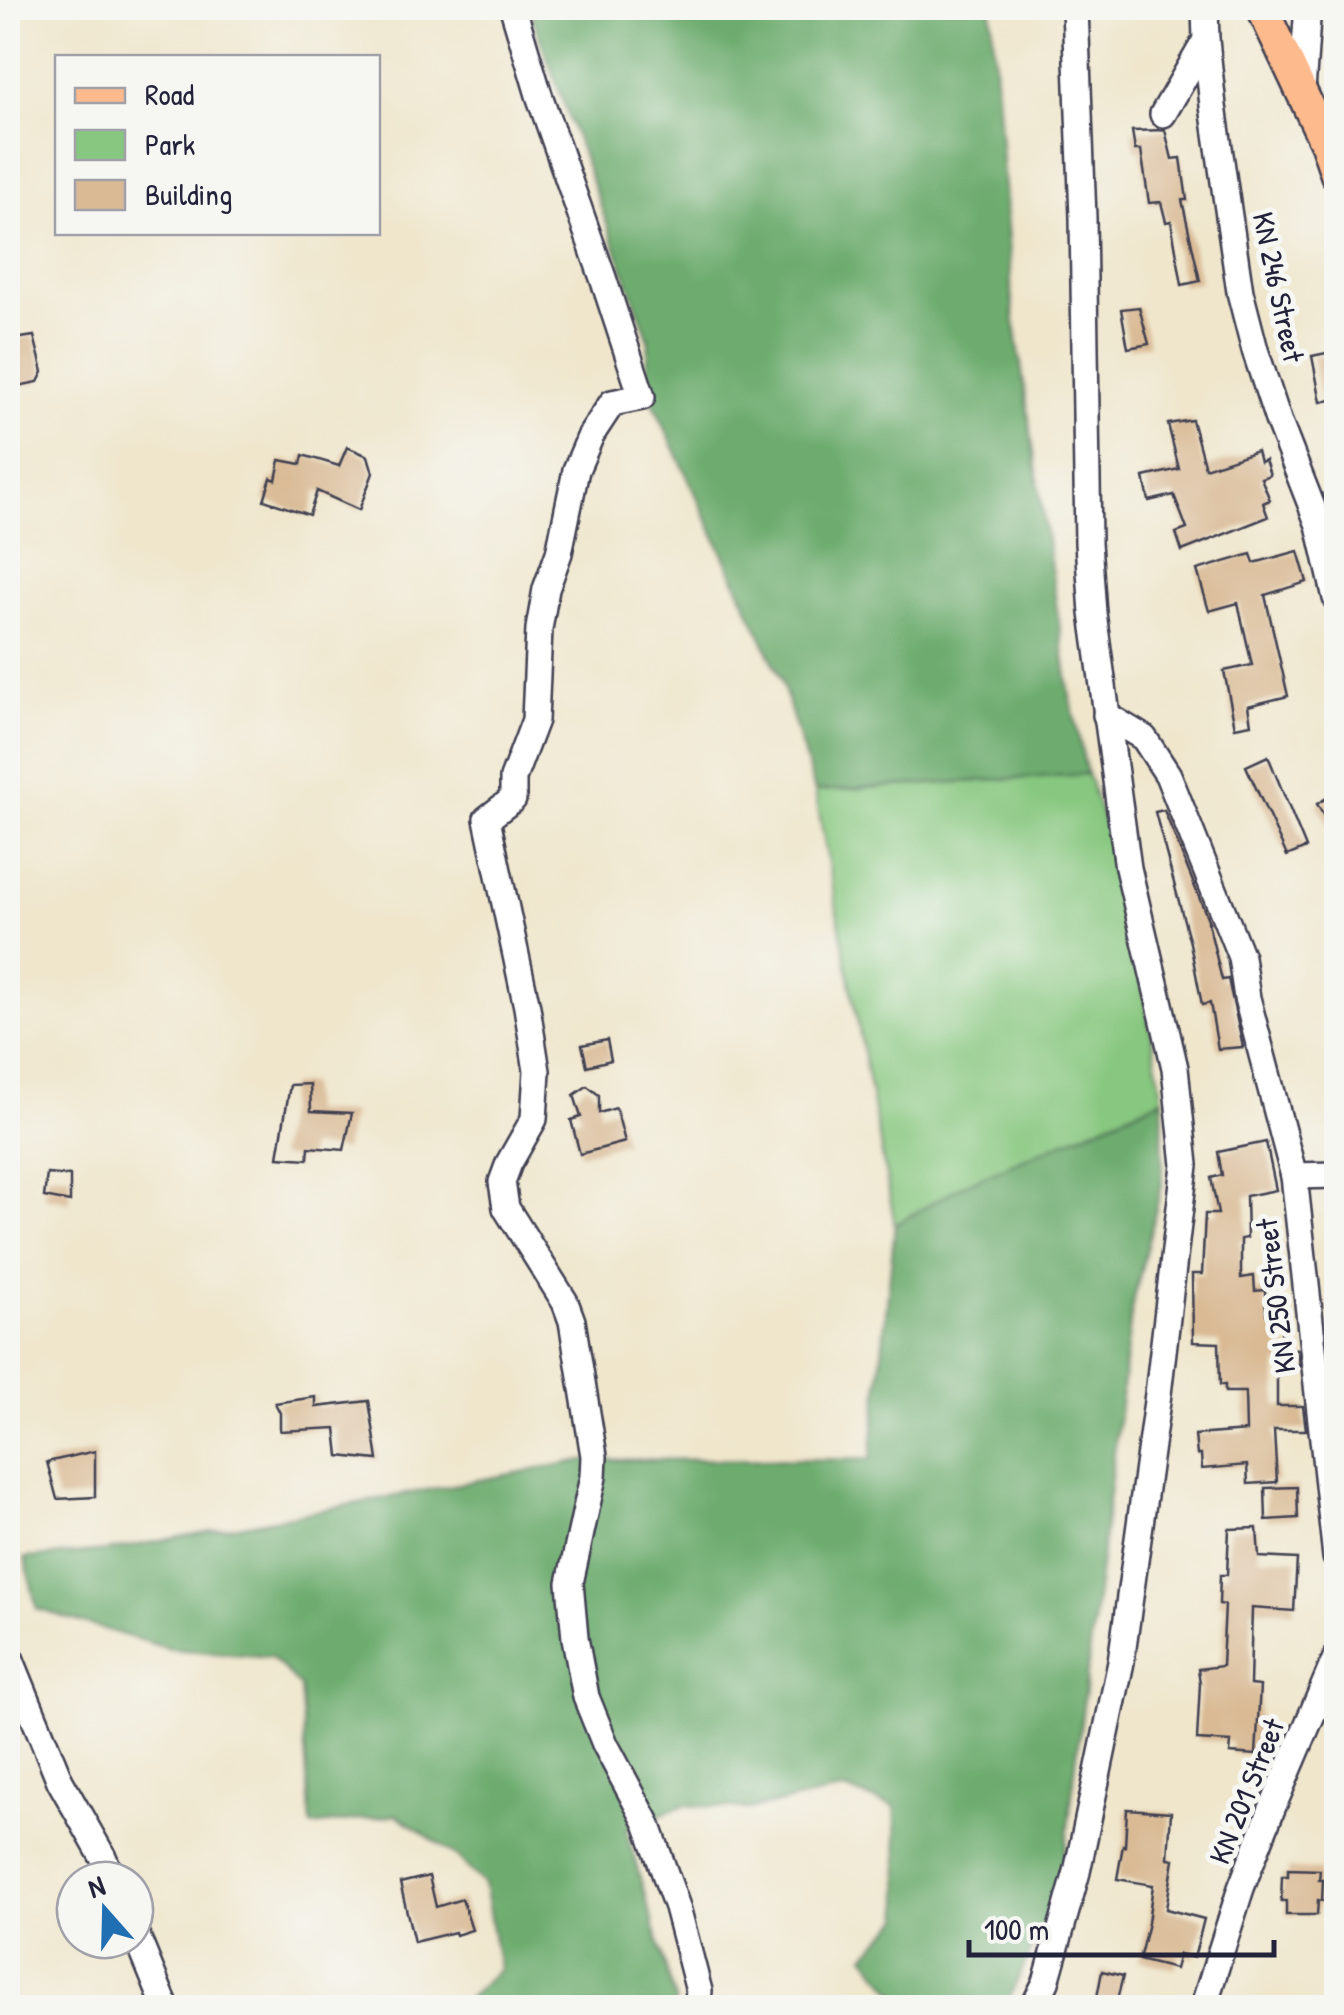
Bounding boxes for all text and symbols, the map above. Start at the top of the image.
legend [55,55,380,235]
text: Road [145,74,194,114]
text: Park [145,124,195,164]
text: Building [145,174,232,214]
street label: KN 246 Street [1244,208,1315,366]
street label: KN 250 Street [1246,1216,1304,1376]
street label: KN 201 Street [1199,1712,1294,1870]
north arrow [55,1860,155,1960]
text: N [83,1866,110,1907]
scale bar [969,1895,1274,1957]
text: 100 m [984,1909,1049,1949]

